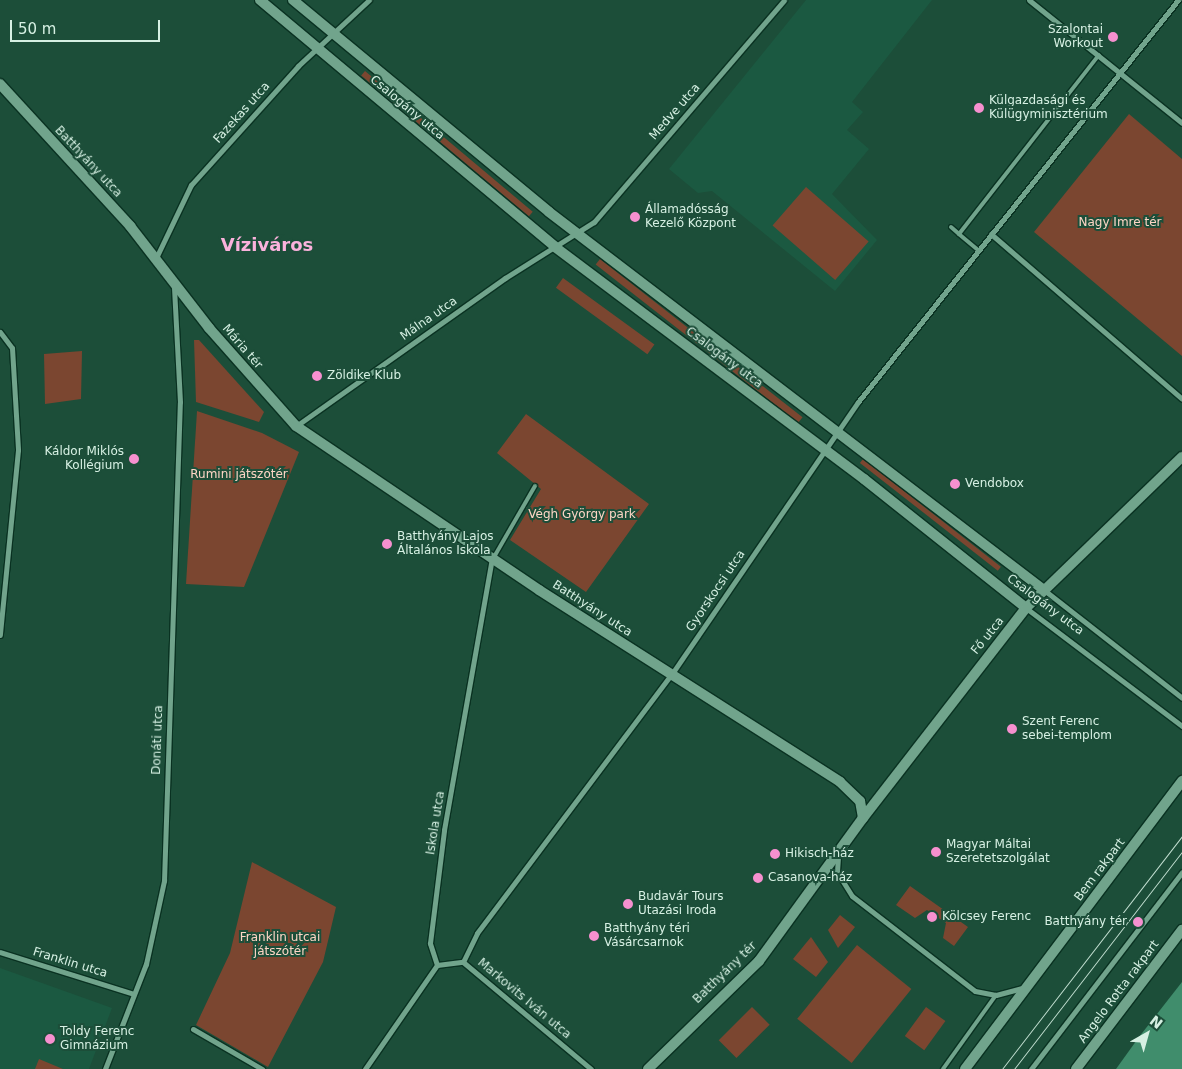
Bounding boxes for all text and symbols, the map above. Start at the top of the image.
scale bar [12,10,162,42]
text: 50 m [18,20,56,38]
place label: Szalontai Workout [1048,23,1103,51]
marker: Szalontai Workout [1107,31,1119,43]
street label: Csalogány utca [367,73,447,143]
street label: Fazekas utca [211,79,273,147]
street label: Medve utca [647,81,703,143]
place label: Külgazdasági és Külügyminisztérium [989,94,1108,122]
marker: Külgazdasági és Külügyminisztérium [973,102,985,114]
street label: Batthyány utca [51,124,125,200]
place label: Államadósság Kezelő Központ [645,203,736,231]
marker: Államadósság Kezelő Központ [629,211,641,223]
park label: Nagy Imre tér [1079,216,1161,230]
district label: Víziváros [221,234,313,256]
street label: Málna utca [398,294,460,344]
street label: Mária tér [219,322,265,372]
street label: Csalogány utca [683,324,765,392]
place label: Zöldike Klub [327,369,401,383]
marker: Zöldike Klub [311,370,323,382]
place label: Káldor Miklós Kollégium [44,445,124,473]
marker: Káldor Miklós Kollégium [128,453,140,465]
park label: Rumini játszótér [190,468,288,482]
place label: Vendobox [965,477,1024,491]
marker: Vendobox [949,478,961,490]
park label: Végh György park [528,508,636,522]
place label: Batthyány Lajos Általános Iskola [397,530,494,558]
marker: Batthyány Lajos Általános Iskola [381,538,393,550]
street label: Gyorskocsi utca [683,548,749,634]
street label: Csalogány utca [1004,571,1086,639]
street label: Batthyány utca [550,578,634,640]
street label: Fő utca [969,614,1007,658]
street label: Donáti utca [150,705,166,775]
place label: Szent Ferenc sebei-templom [1022,715,1112,743]
marker: Szent Ferenc sebei-templom [1006,723,1018,735]
street label: Iskola utca [424,790,448,856]
street label: Bem rakpart [1072,836,1128,904]
place label: Magyar Máltai Szeretetszolgálat [946,838,1050,866]
marker: Magyar Máltai Szeretetszolgálat [930,846,942,858]
place label: Hikisch-ház [785,847,854,861]
marker: Hikisch-ház [769,848,781,860]
place label: Casanova-ház [768,871,852,885]
marker: Casanova-ház [752,872,764,884]
place label: Budavár Tours Utazási Iroda [638,890,723,918]
marker: Budavár Tours Utazási Iroda [622,898,634,910]
place label: Kölcsey Ferenc [942,910,1031,924]
marker: Kölcsey Ferenc [926,911,938,923]
place label: Batthyány tér [1044,915,1127,929]
marker: Batthyány tér [1131,915,1145,929]
place label: Batthyány téri Vásárcsarnok [604,922,690,950]
marker: Batthyány téri Vásárcsarnok [588,930,600,942]
park label: Franklin utcai játszótér [240,931,320,959]
street label: Angelo Rotta rakpart [1076,938,1162,1046]
street label: Batthyány tér [690,939,760,1007]
street label: Franklin utca [31,945,109,981]
street label: Markovits Iván utca [474,956,574,1042]
north arrow [1122,1009,1172,1059]
text: N [1147,1012,1166,1032]
place label: Toldy Ferenc Gimnázium [60,1025,134,1053]
marker: Toldy Ferenc Gimnázium [44,1033,56,1045]

